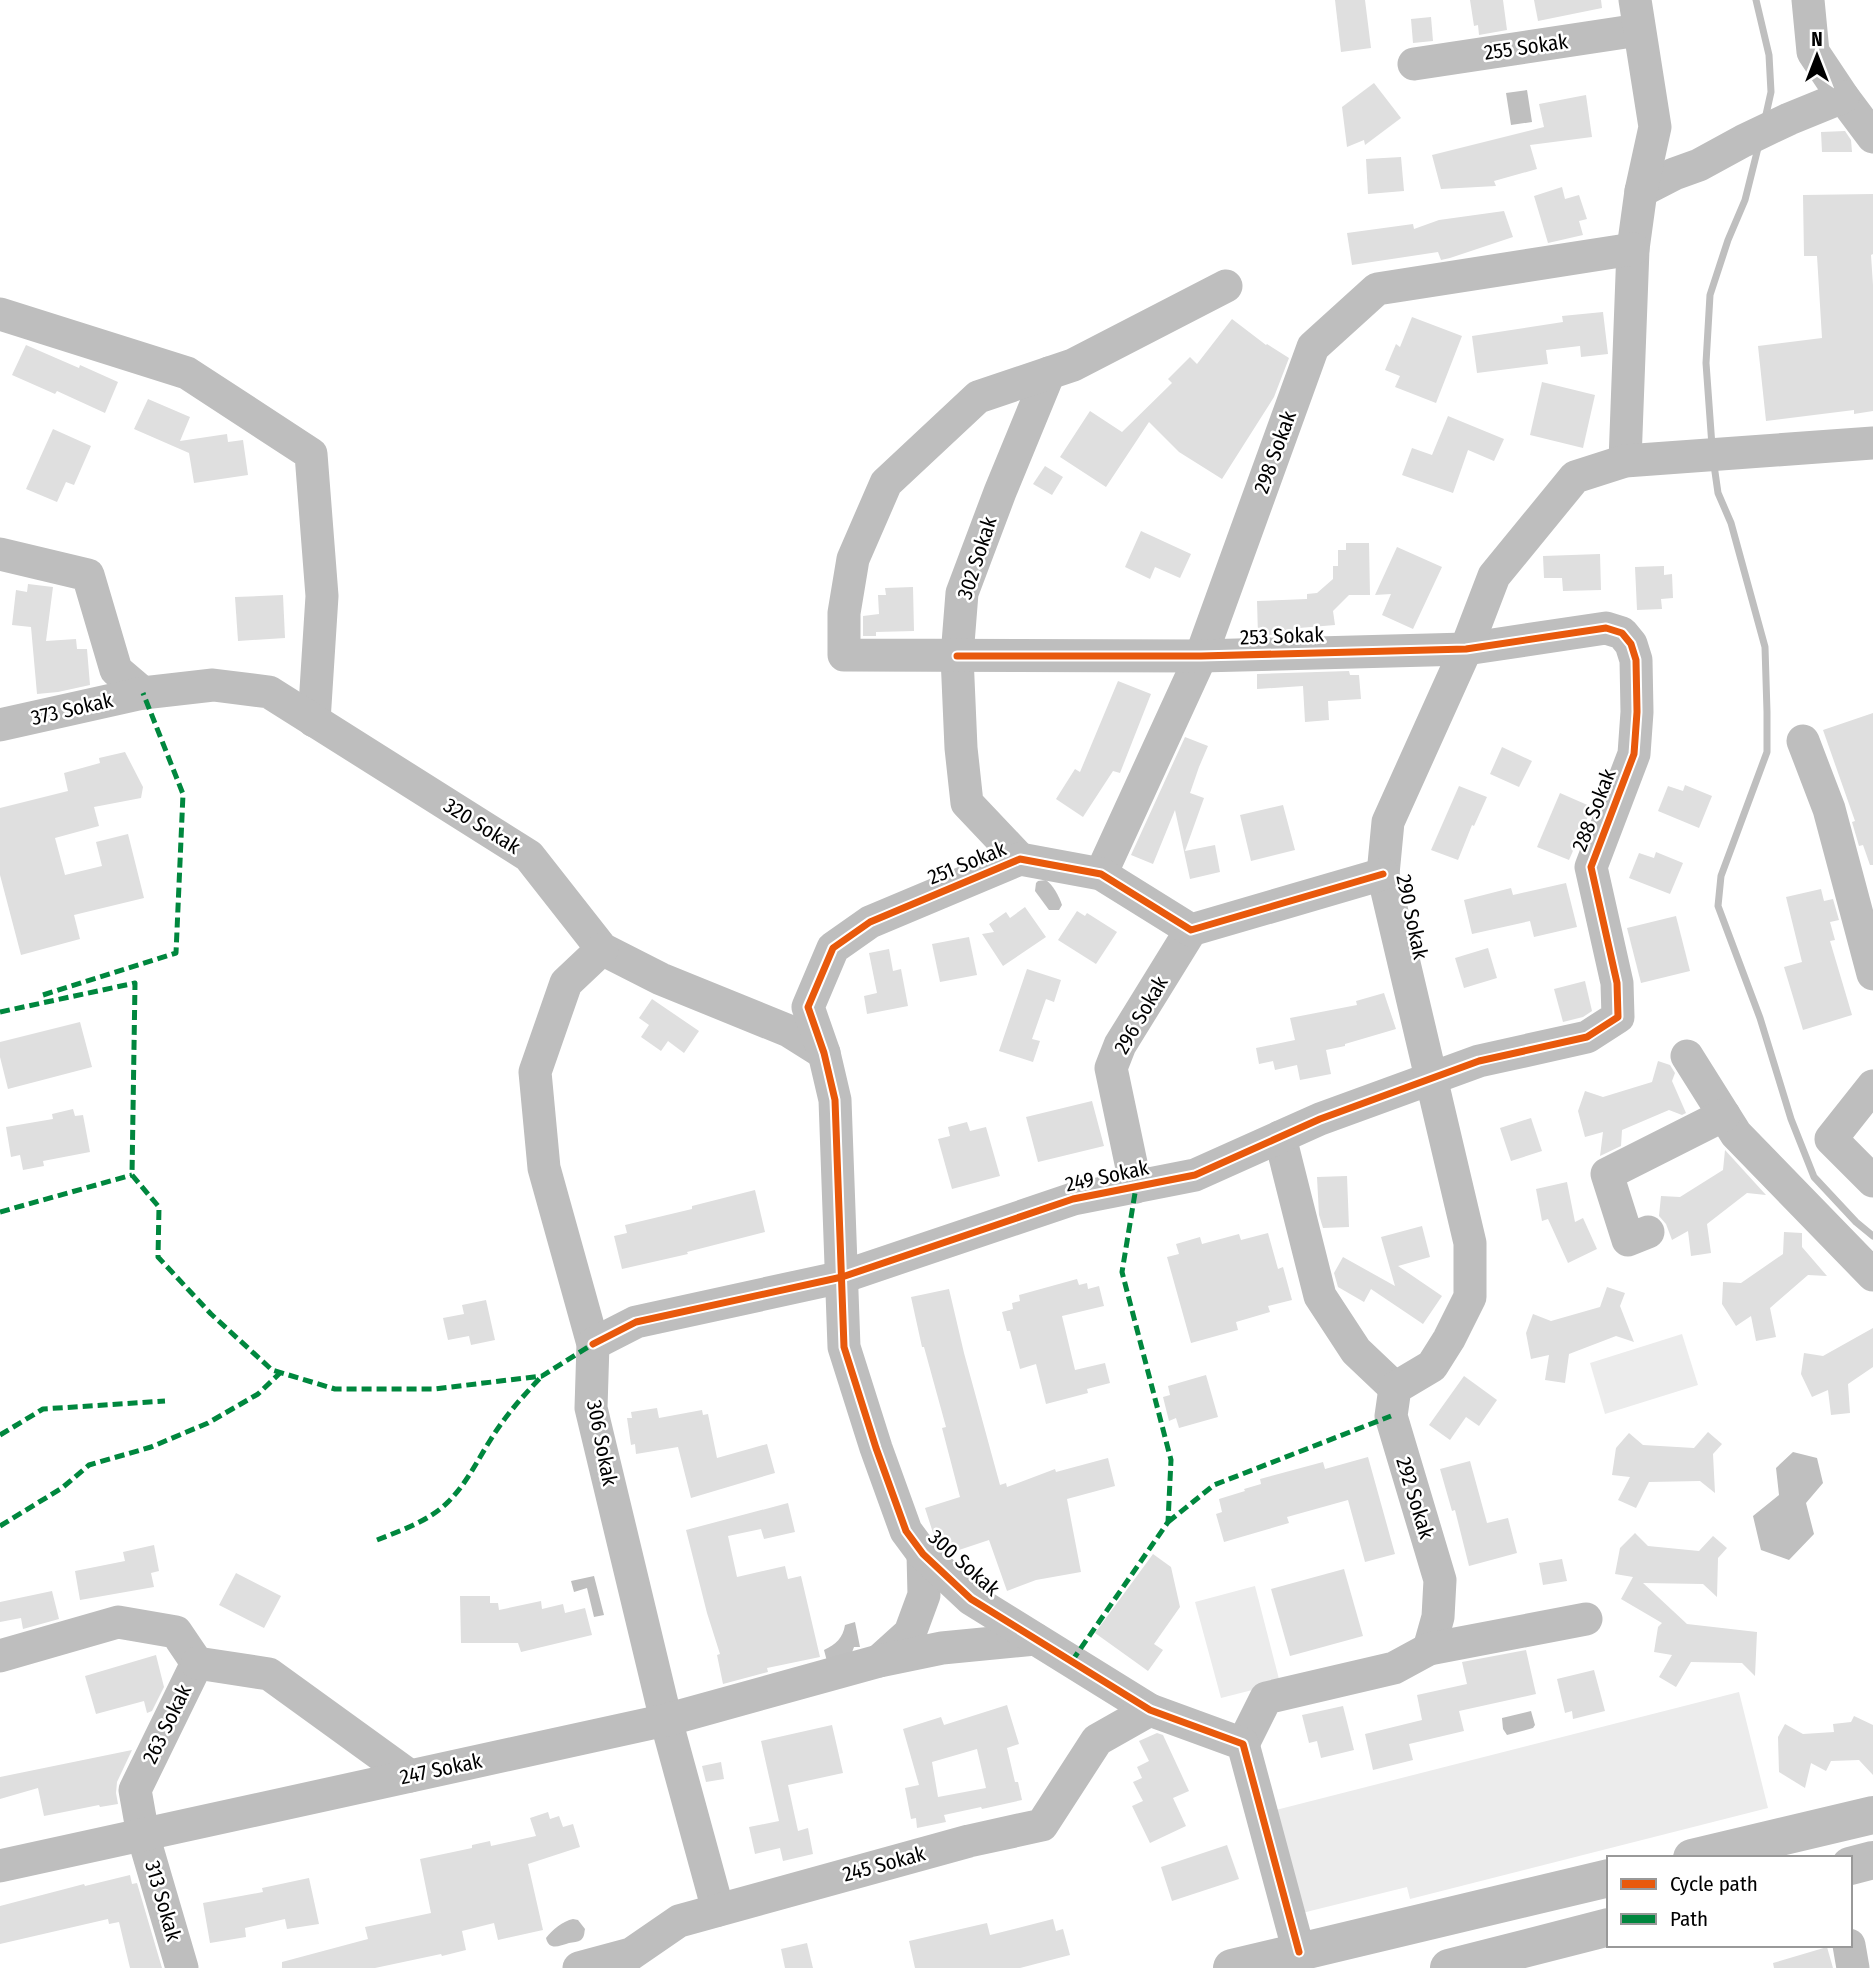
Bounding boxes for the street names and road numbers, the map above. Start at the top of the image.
street label: 255 Sokak [1482,28,1570,66]
street label: 298 Sokak [1248,407,1302,497]
street label: 302 Sokak [951,513,1003,603]
street label: 253 Sokak [1239,622,1325,650]
street label: 373 Sokak [29,687,116,731]
street label: 288 Sokak [1566,765,1622,855]
street label: 320 Sokak [439,792,525,860]
street label: 251 Sokak [924,836,1010,890]
street label: 290 Sokak [1390,872,1434,962]
street label: 296 Sokak [1108,971,1174,1059]
street label: 249 Sokak [1063,1154,1151,1198]
street label: 306 Sokak [581,1398,623,1488]
street label: 292 Sokak [1390,1454,1440,1542]
street label: 300 Sokak [923,1524,1005,1602]
street label: 263 Sokak [137,1680,197,1768]
street label: 247 Sokak [398,1748,485,1790]
street label: 245 Sokak [840,1840,928,1887]
street label: 313 Sokak [139,1858,187,1944]

